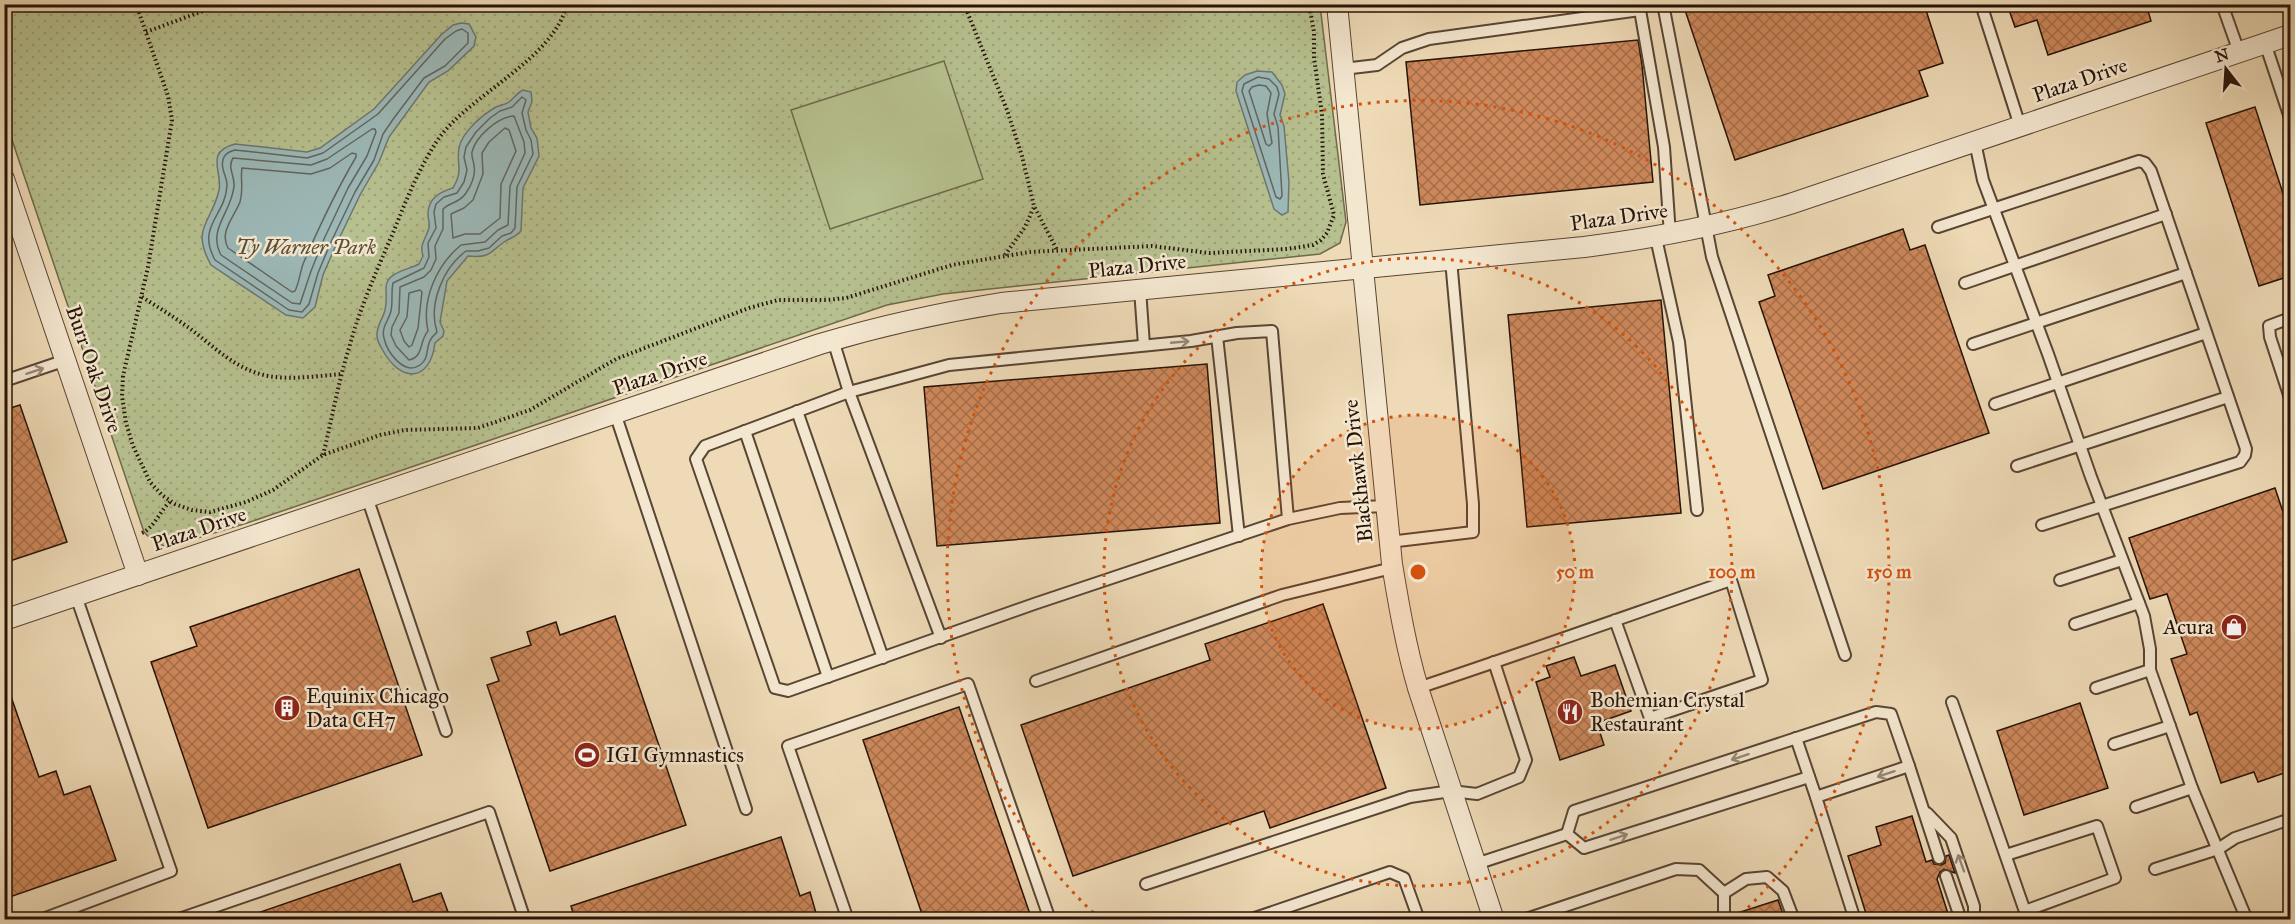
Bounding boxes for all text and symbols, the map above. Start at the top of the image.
north arrow [2196,39,2256,99]
text: N [2212,44,2231,66]
street label: Plaza Drive [2029,52,2131,108]
street label: Plaza Drive [1569,197,1670,237]
park label: Ty Warner Park [236,234,377,260]
street label: Plaza Drive [1087,248,1187,284]
street label: Burr Oak Drive [60,302,128,436]
one-way arrow [1170,336,1190,347]
street label: Plaza Drive [609,345,711,401]
one-way arrow [25,365,44,376]
street label: Blackhawk Drive [1338,398,1378,544]
street label: Plaza Drive [148,501,250,557]
text: 50 m [1556,561,1595,583]
text: 100 m [1709,561,1756,583]
text: 150 m [1867,561,1912,583]
centre of rings [1408,562,1428,582]
shop icon: Acura [2219,612,2249,642]
place label: Acura [2162,614,2214,640]
place label: Equinix Chicago Data CH7 [306,683,449,733]
place label: Bohemian Crystal Restaurant [1590,687,1745,737]
building icon: Equinix Chicago Data CH7 [272,693,302,723]
restaurant icon: Bohemian Crystal Restaurant [1555,697,1585,727]
sports icon: IGI Gymnastics [572,740,602,770]
place label: IGI Gymnastics [606,742,744,768]
one-way arrow [1731,752,1750,763]
one-way arrow [1877,769,1896,780]
one-way arrow [1609,831,1628,842]
one-way arrow [1954,854,1965,873]

